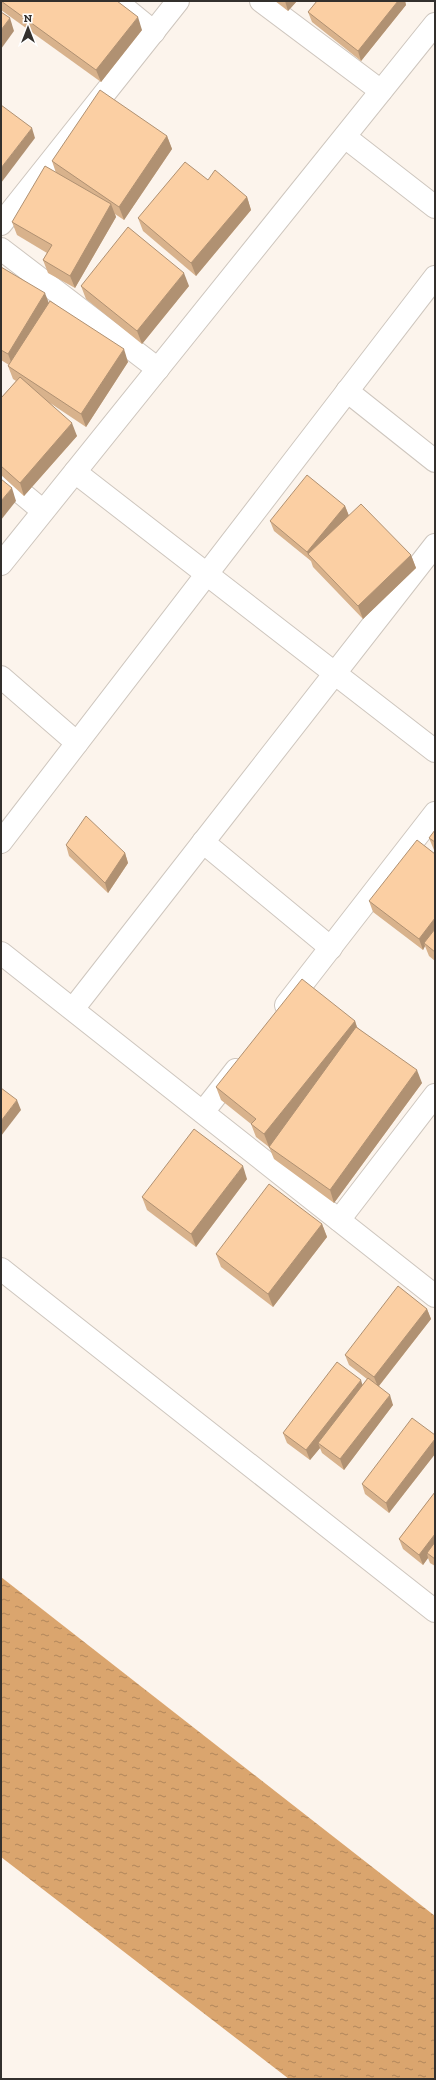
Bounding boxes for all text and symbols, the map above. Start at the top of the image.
north arrow [8,8,48,48]
text: N [24,12,33,25]

